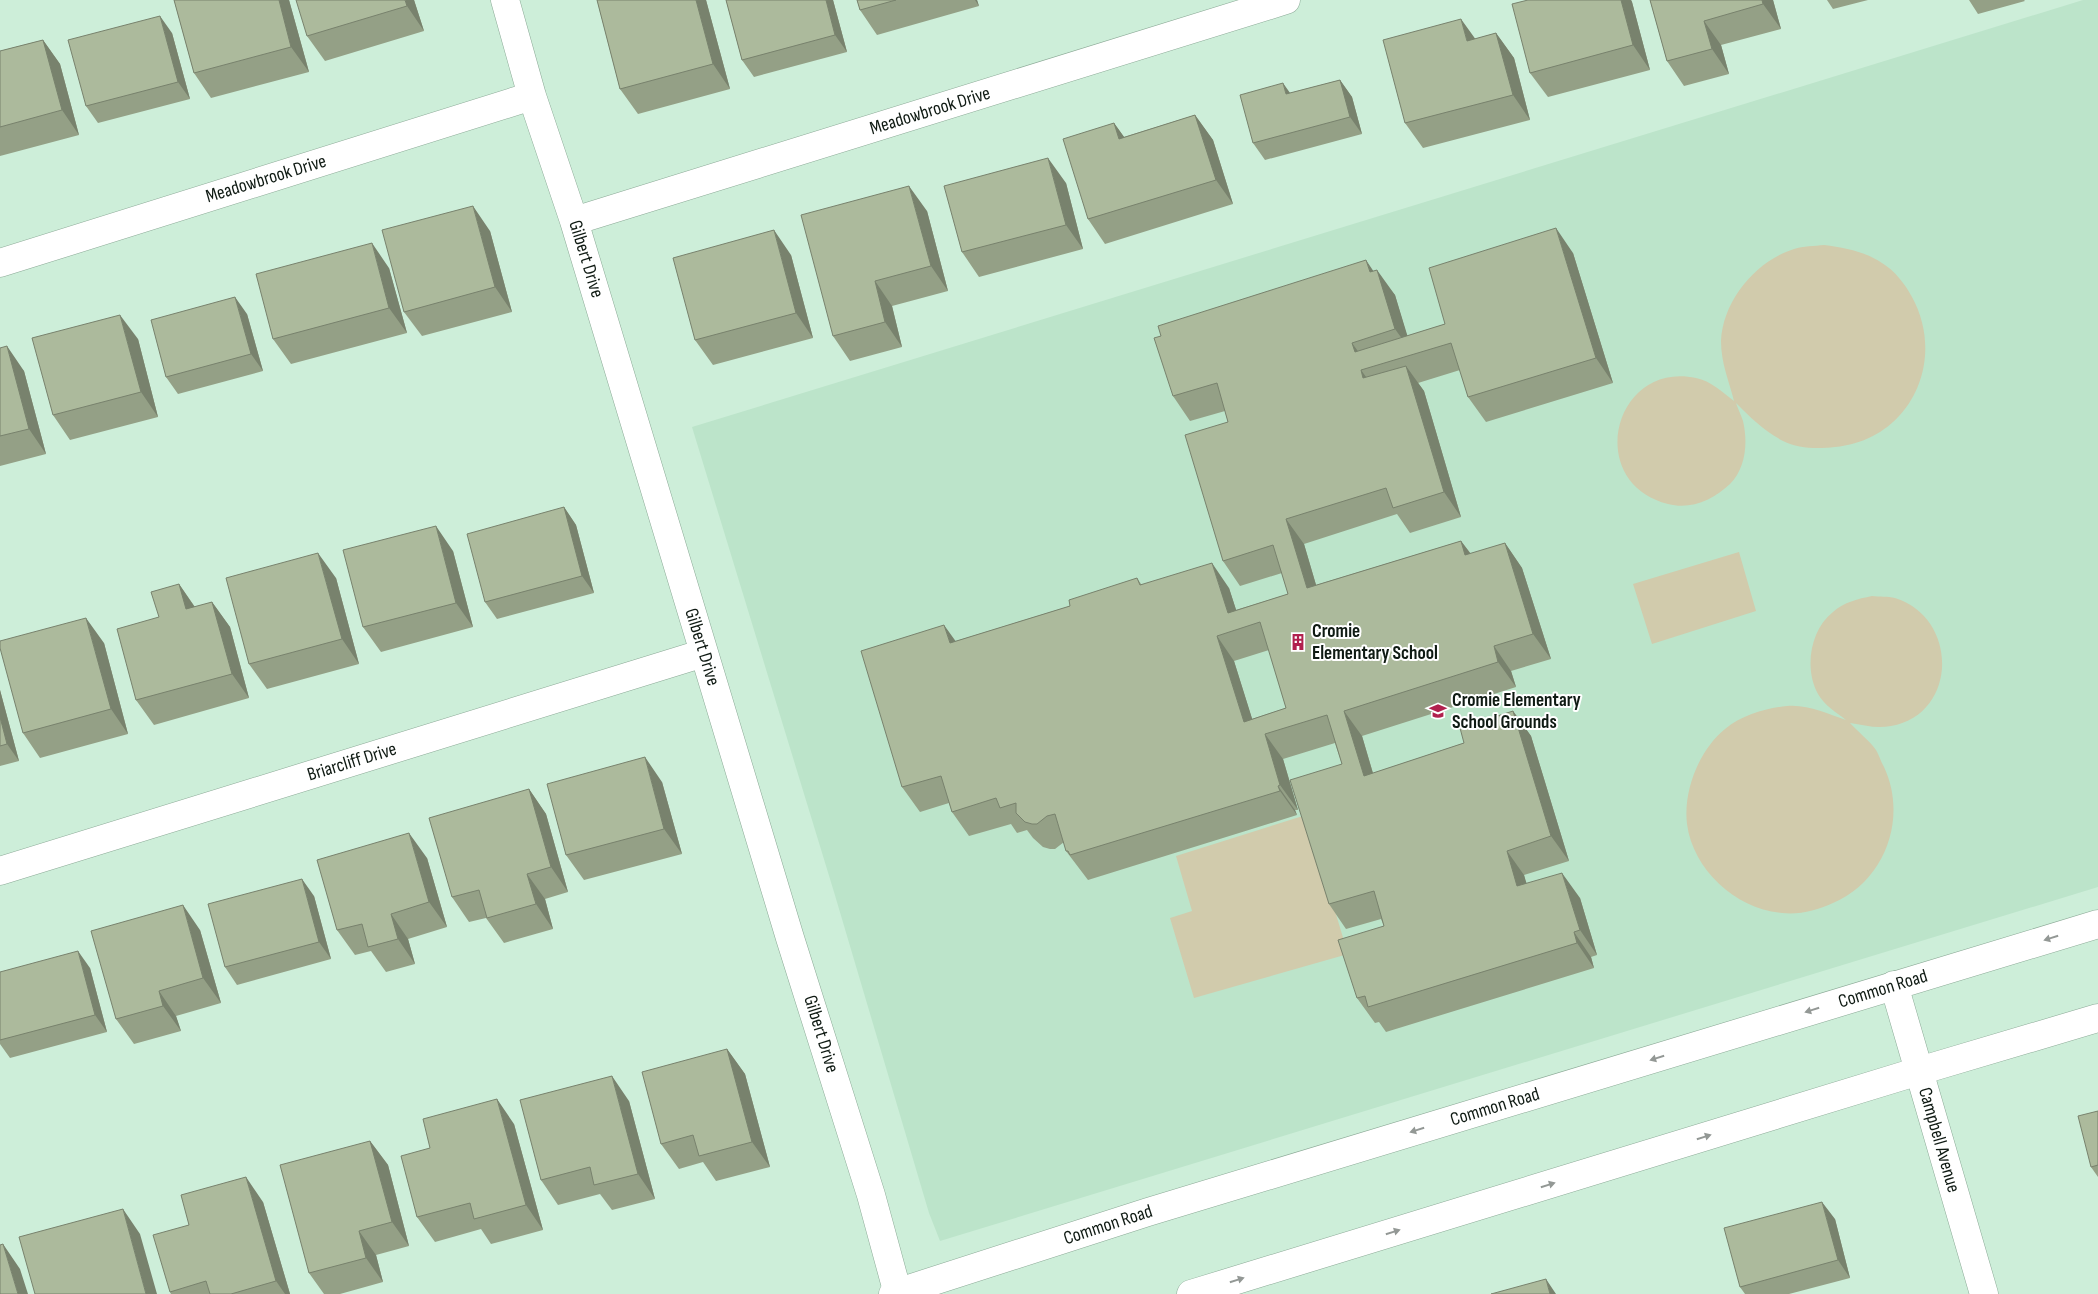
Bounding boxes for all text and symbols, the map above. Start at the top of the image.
street label: Meadowbrook Drive [867,82,993,140]
street label: Meadowbrook Drive [203,150,329,208]
street label: Gilbert Drive [563,217,609,301]
street label: Gilbert Drive [679,605,725,689]
place label: Cromie Elementary School [1312,620,1438,665]
building icon: Cromie Elementary School [1288,632,1308,652]
place label: Cromie Elementary School Grounds [1452,689,1581,734]
school or university icon: Cromie Elementary School Grounds [1428,701,1448,721]
street label: Briarcliff Drive [305,738,399,786]
one-way arrow [2044,934,2059,942]
street label: Common Road [1836,965,1930,1013]
street label: Gilbert Drive [798,992,844,1076]
one-way arrow [1804,1007,1819,1015]
one-way arrow [1649,1054,1664,1062]
street label: Common Road [1448,1083,1542,1131]
street label: Campbell Avenue [1913,1085,1965,1195]
one-way arrow [1410,1127,1425,1135]
one-way arrow [1696,1133,1711,1140]
one-way arrow [1541,1180,1556,1188]
street label: Common Road [1061,1200,1155,1250]
one-way arrow [1385,1228,1400,1236]
one-way arrow [1230,1275,1245,1283]

